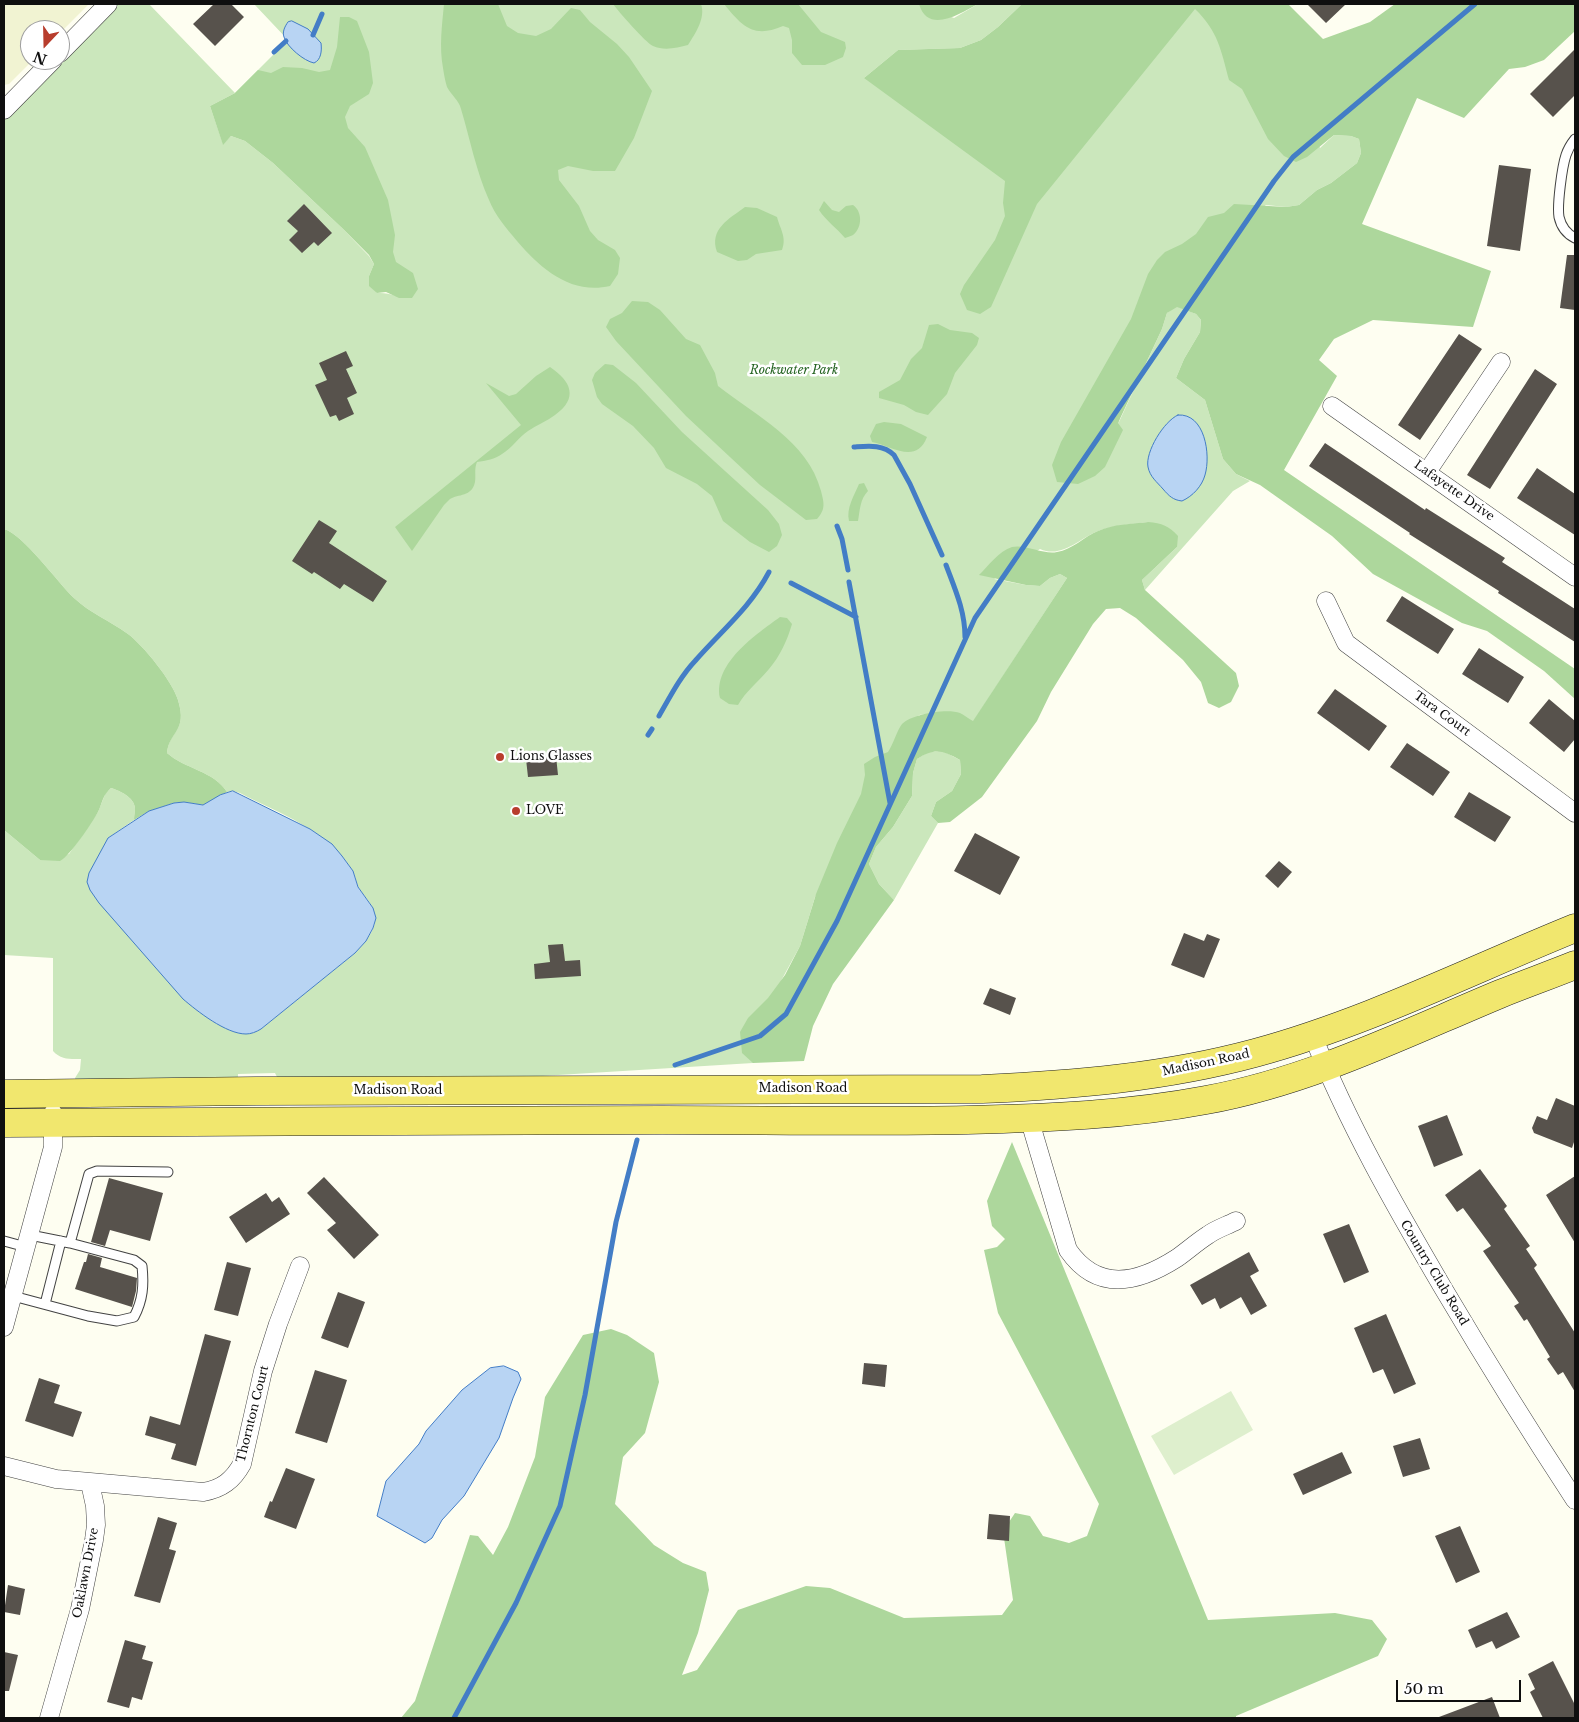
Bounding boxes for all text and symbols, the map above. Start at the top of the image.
north arrow [20,20,70,70]
text: N [31,47,49,69]
park label: Rockwater Park [750,364,838,378]
street label: Lafayette Drive [1411,458,1497,524]
street label: Tara Court [1411,689,1473,739]
place label: Lions Glasses [510,750,592,764]
marker: Lions Glasses [494,751,506,763]
place label: LOVE [526,804,564,818]
marker: LOVE [510,805,522,817]
street label: Madison Road [1161,1047,1251,1079]
street label: Madison Road [759,1082,847,1096]
street label: Madison Road [354,1084,442,1098]
street label: Country Club Road [1397,1218,1471,1328]
street label: Thornton Court [234,1364,272,1464]
street label: Oaklawn Drive [70,1527,102,1619]
scale bar [1399,1670,1524,1702]
text: 50 m [1404,1679,1444,1698]

